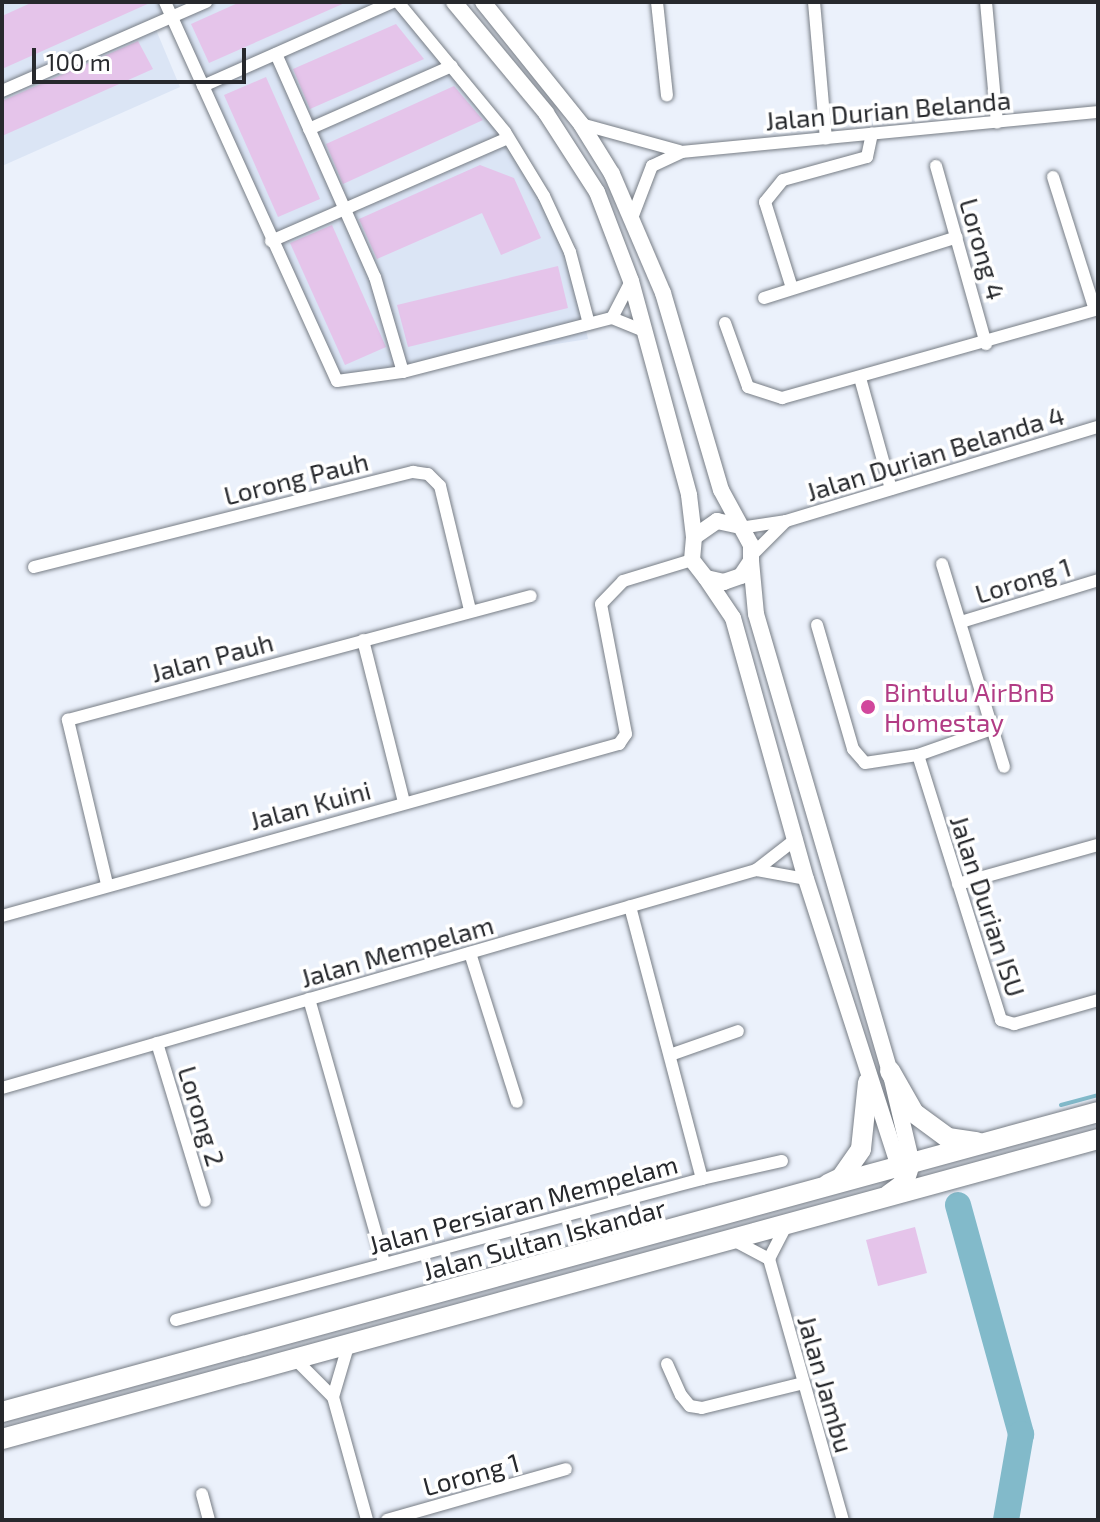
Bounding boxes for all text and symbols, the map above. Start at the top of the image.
scale bar [36,32,250,82]
text: 100 m [46,47,111,76]
street label: Jalan Durian Belanda [764,84,1012,136]
street label: Lorong 4 [954,195,1012,303]
street label: Jalan Durian Belanda 4 [802,399,1068,507]
street label: Lorong Pauh [221,445,371,511]
street label: Lorong 1 [971,551,1075,609]
street label: Jalan Pauh [147,626,277,688]
place label: Bintulu AirBnB Homestay [884,676,1055,738]
marker: Bintulu AirBnB Homestay [859,698,877,716]
street label: Jalan Kuini [246,774,374,836]
street label: Jalan Durian ISU [944,811,1032,1001]
street label: Jalan Mempelam [297,909,497,993]
street label: Lorong 2 [172,1062,232,1170]
street label: Jalan Persiaran Mempelam [365,1148,681,1260]
street label: Jalan Sultan Iskandar [419,1192,669,1286]
street label: Jalan Jambu [791,1312,861,1456]
street label: Lorong 1 [419,1446,523,1502]

